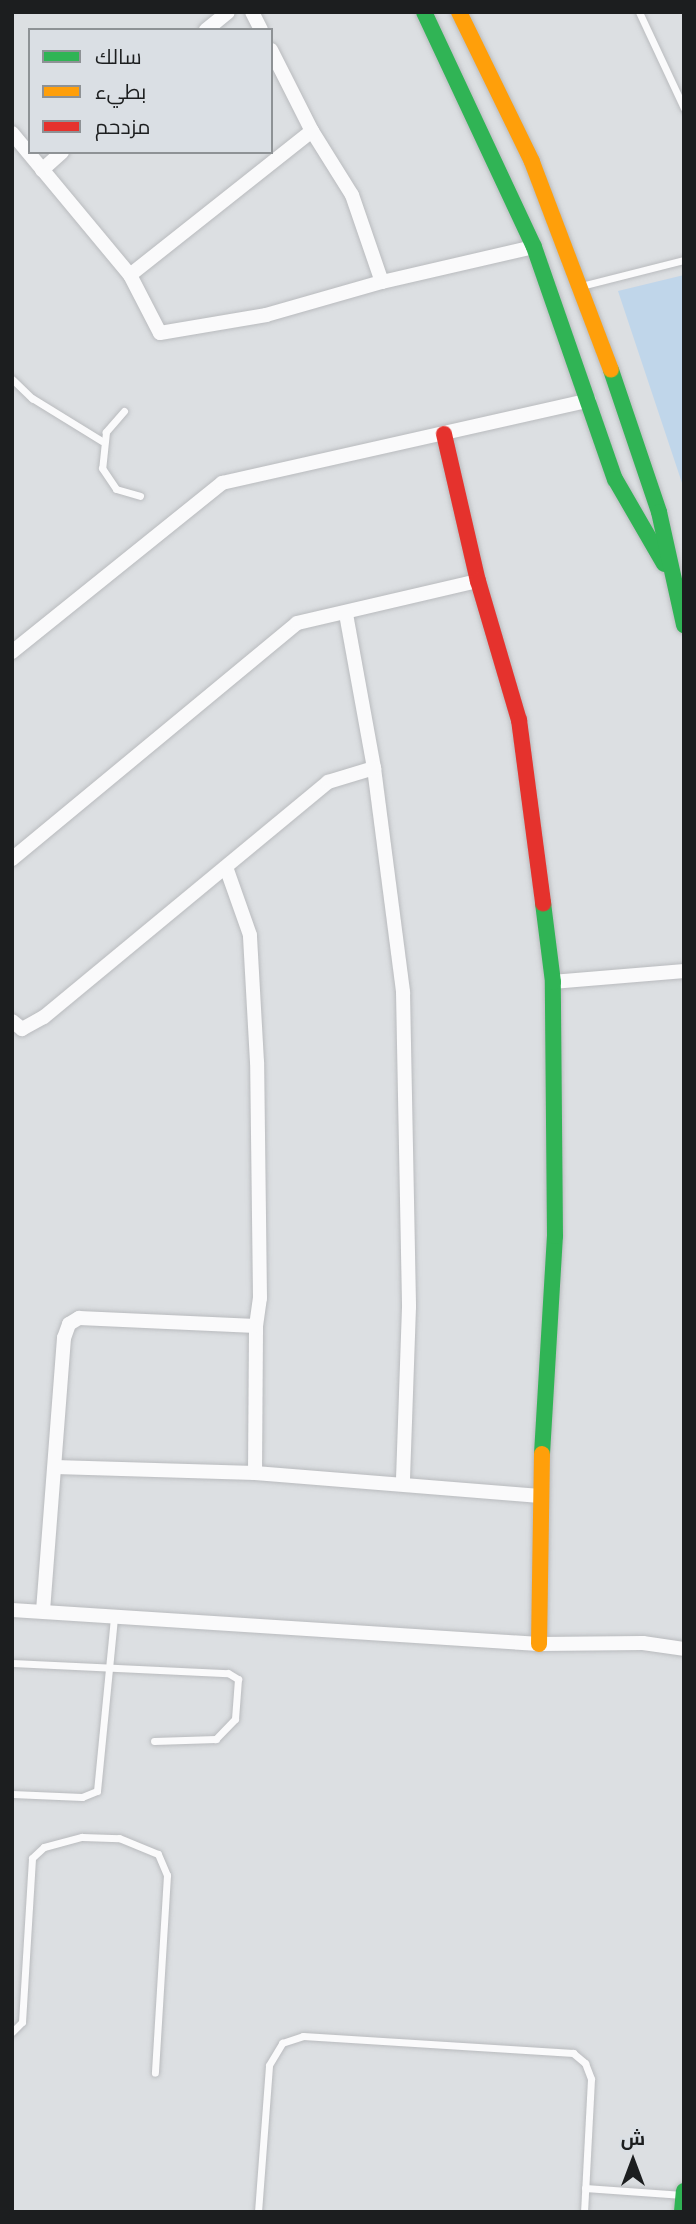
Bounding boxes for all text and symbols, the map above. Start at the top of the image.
legend [28,28,273,154]
text: سالك [95,45,142,70]
text: بطيء [95,80,146,105]
text: مزدحم [95,115,150,140]
north arrow [598,2126,668,2196]
text: ش [621,2128,645,2151]

